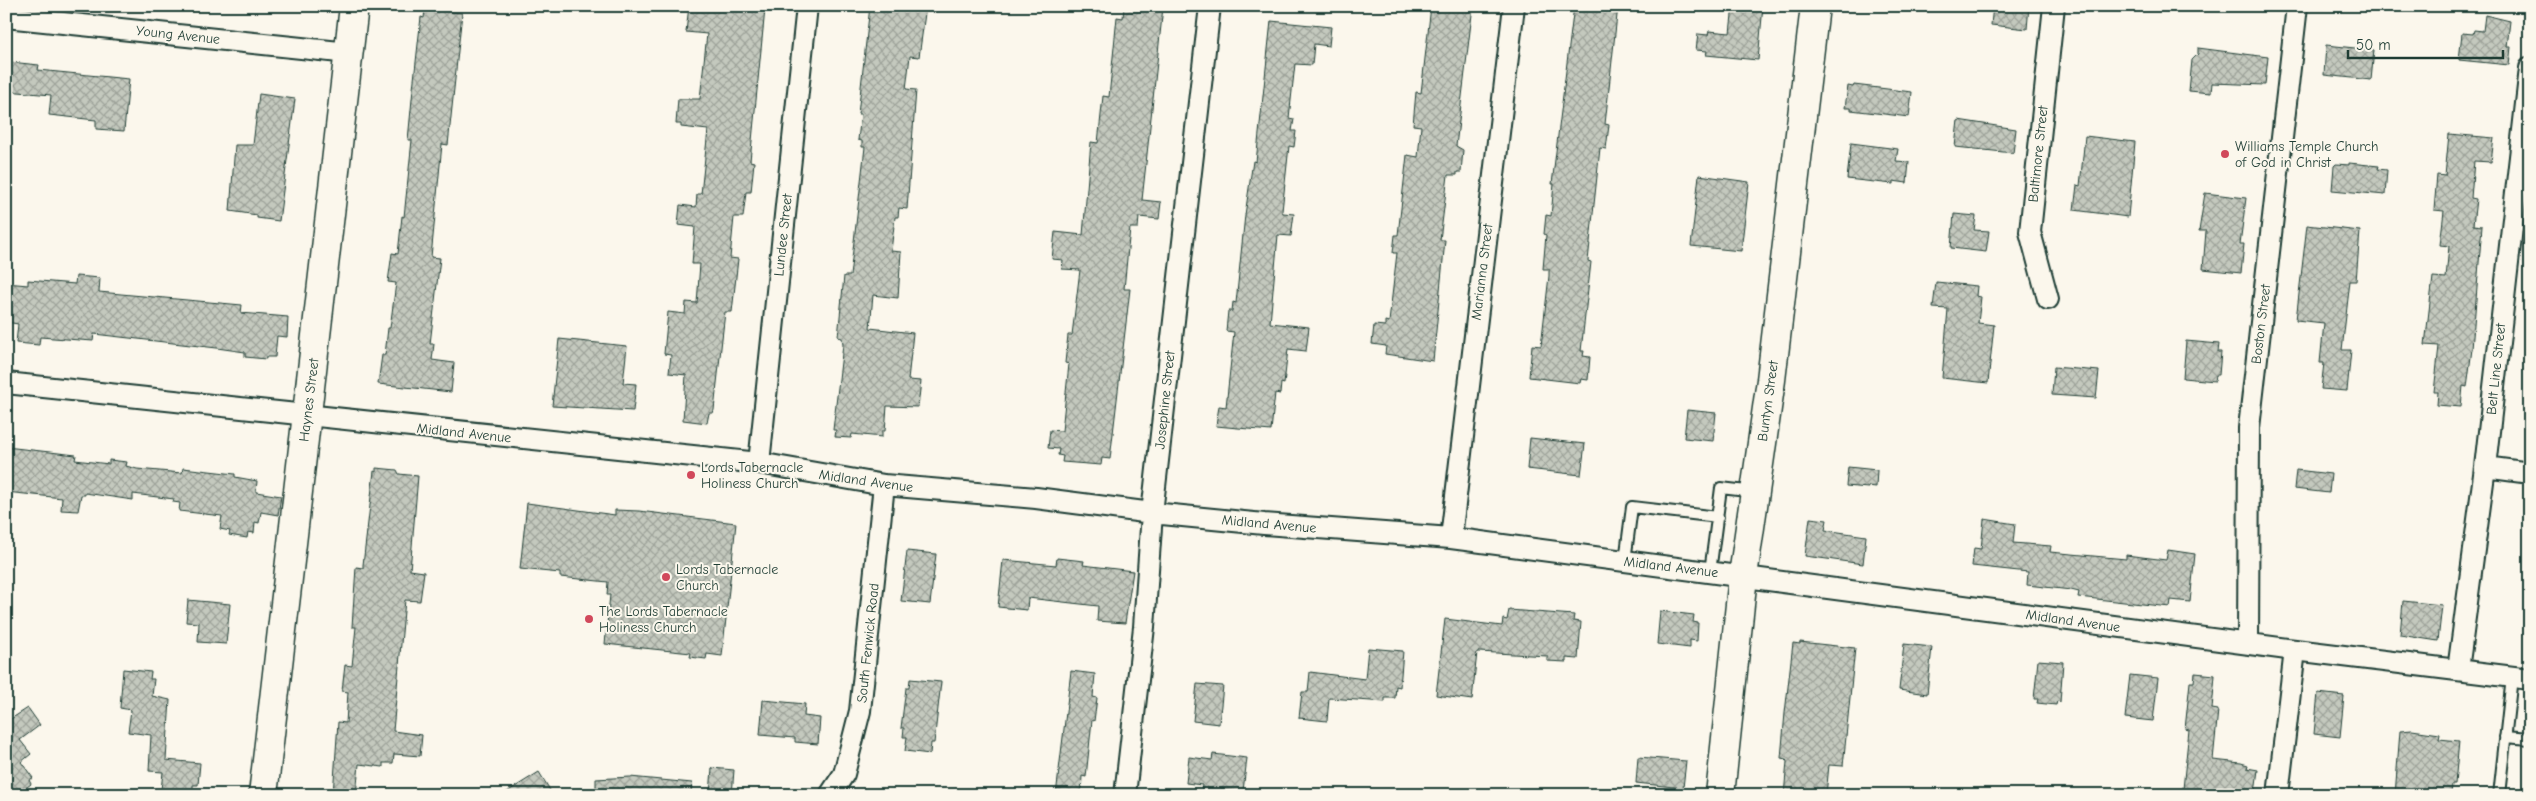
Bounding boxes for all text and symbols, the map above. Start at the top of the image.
street label: Young Avenue [135,22,221,48]
scale bar [2348,28,2504,60]
text: 50 m [2356,36,2391,54]
street label: Baltimore Street [2024,104,2052,203]
place label: Williams Temple Church of God in Christ [2235,138,2379,171]
marker: Williams Temple Church of God in Christ [2219,148,2231,160]
street label: Lundee Street [770,192,796,277]
street label: Marianna Street [1468,222,1496,321]
street label: Boston Street [2248,282,2274,365]
street label: Belt Line Street [2483,321,2509,416]
street label: Josephine Street [1151,349,1179,450]
street label: Haynes Street [295,356,323,443]
street label: Buntyn Street [1754,359,1782,442]
street label: Midland Avenue [416,420,512,446]
place label: Lords Tabernacle Holiness Church [701,459,803,492]
street label: Midland Avenue [818,466,914,496]
marker: Lords Tabernacle Holiness Church [685,469,697,481]
street label: Midland Avenue [1221,511,1317,537]
street label: Midland Avenue [1623,553,1719,581]
place label: Lords Tabernacle Church [676,561,778,594]
marker: Lords Tabernacle Church [660,571,672,583]
street label: South Fenwick Road [853,582,883,704]
place label: The Lords Tabernacle Holiness Church [599,603,728,636]
street label: Midland Avenue [2025,606,2121,636]
marker: The Lords Tabernacle Holiness Church [583,613,595,625]

